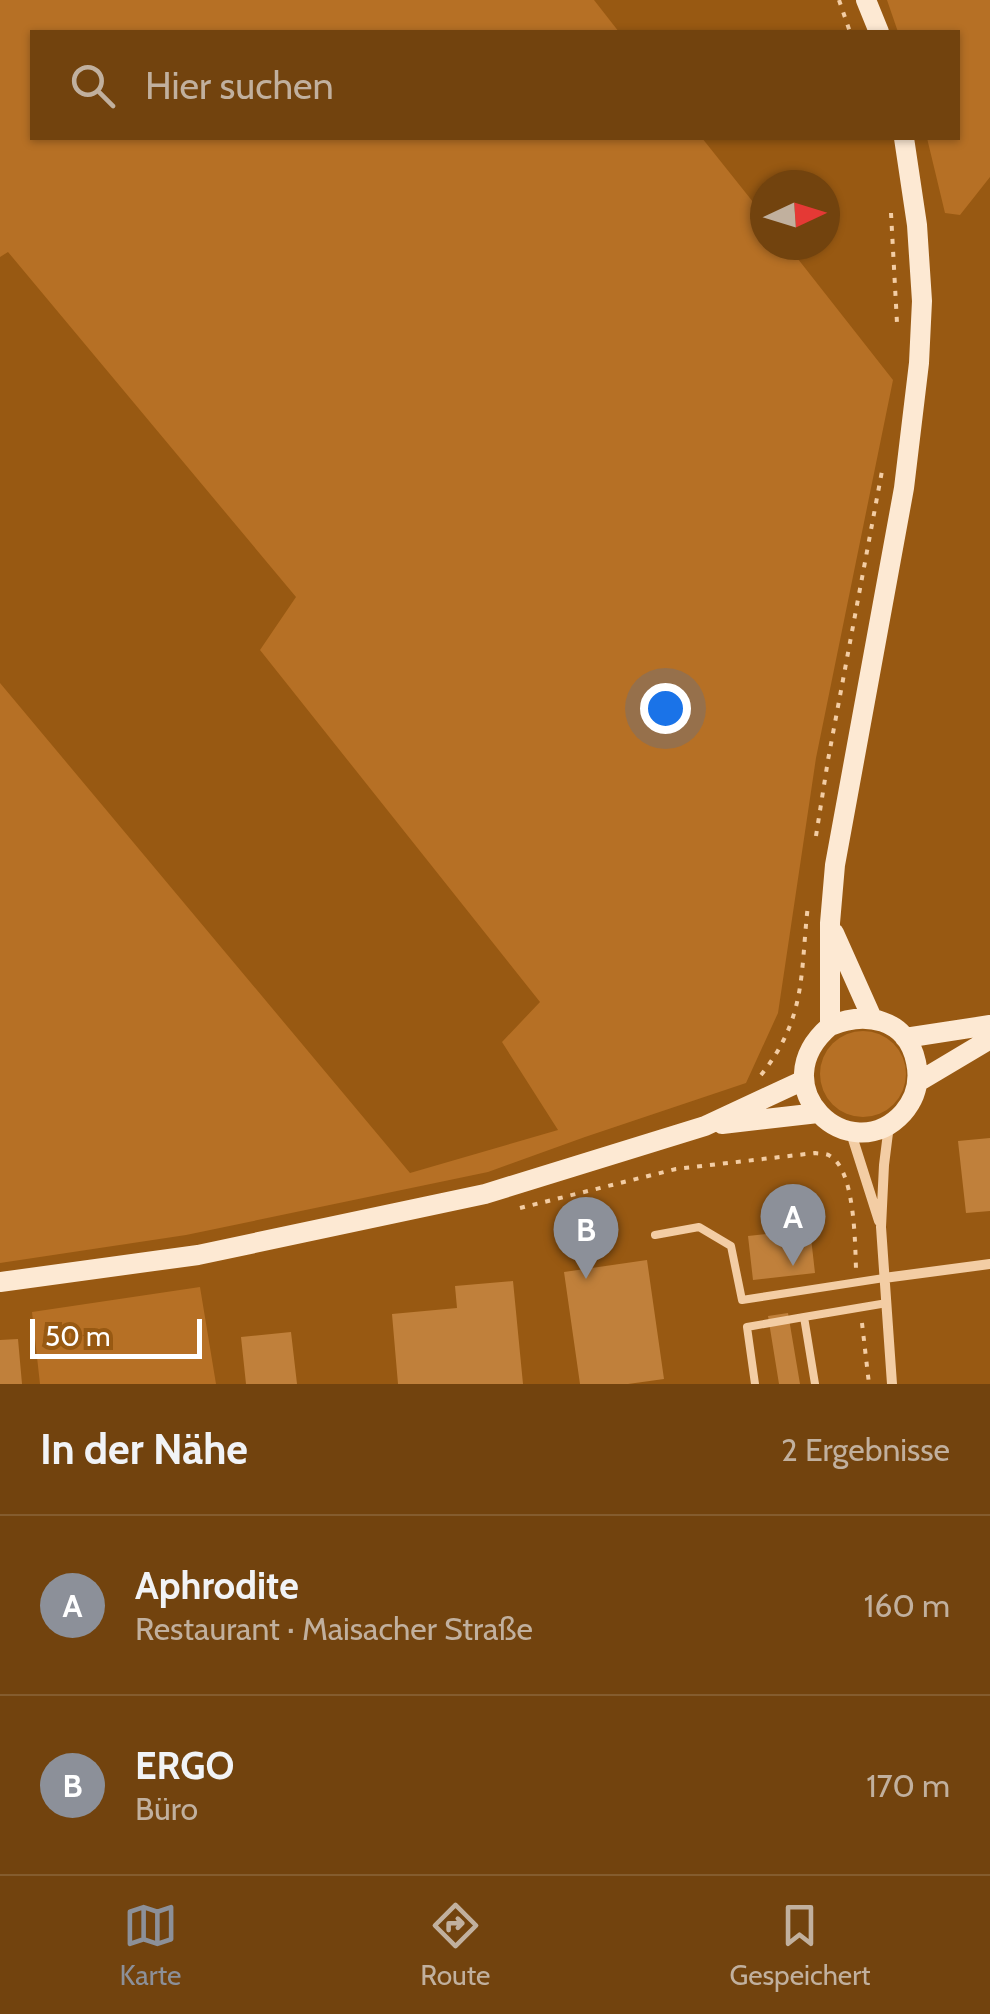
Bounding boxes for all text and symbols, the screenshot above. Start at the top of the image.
search box [30,30,960,140]
icon: search [65,58,120,113]
text: Hier suchen [145,62,334,109]
north arrow [750,170,840,260]
your location [640,683,691,734]
pin: A [760,1184,826,1266]
pin: B [554,1196,618,1279]
scale bar [30,1314,202,1358]
text: 50 m [45,1319,111,1353]
text: In der Nähe [40,1423,248,1475]
text: 2 Ergebnisse [781,1430,950,1469]
text: Aphrodite [135,1562,299,1609]
text: A [62,1586,83,1625]
text: 160 m [864,1586,950,1625]
text: Restaurant · Maisacher Straße [135,1609,533,1648]
text: ERGO [135,1742,234,1789]
text: B [62,1766,83,1805]
text: 170 m [866,1766,950,1805]
text: Büro [135,1789,198,1828]
tab: Karte [120,1898,181,1992]
tab: Route [420,1898,490,1992]
tab: Gespeichert [729,1898,870,1992]

